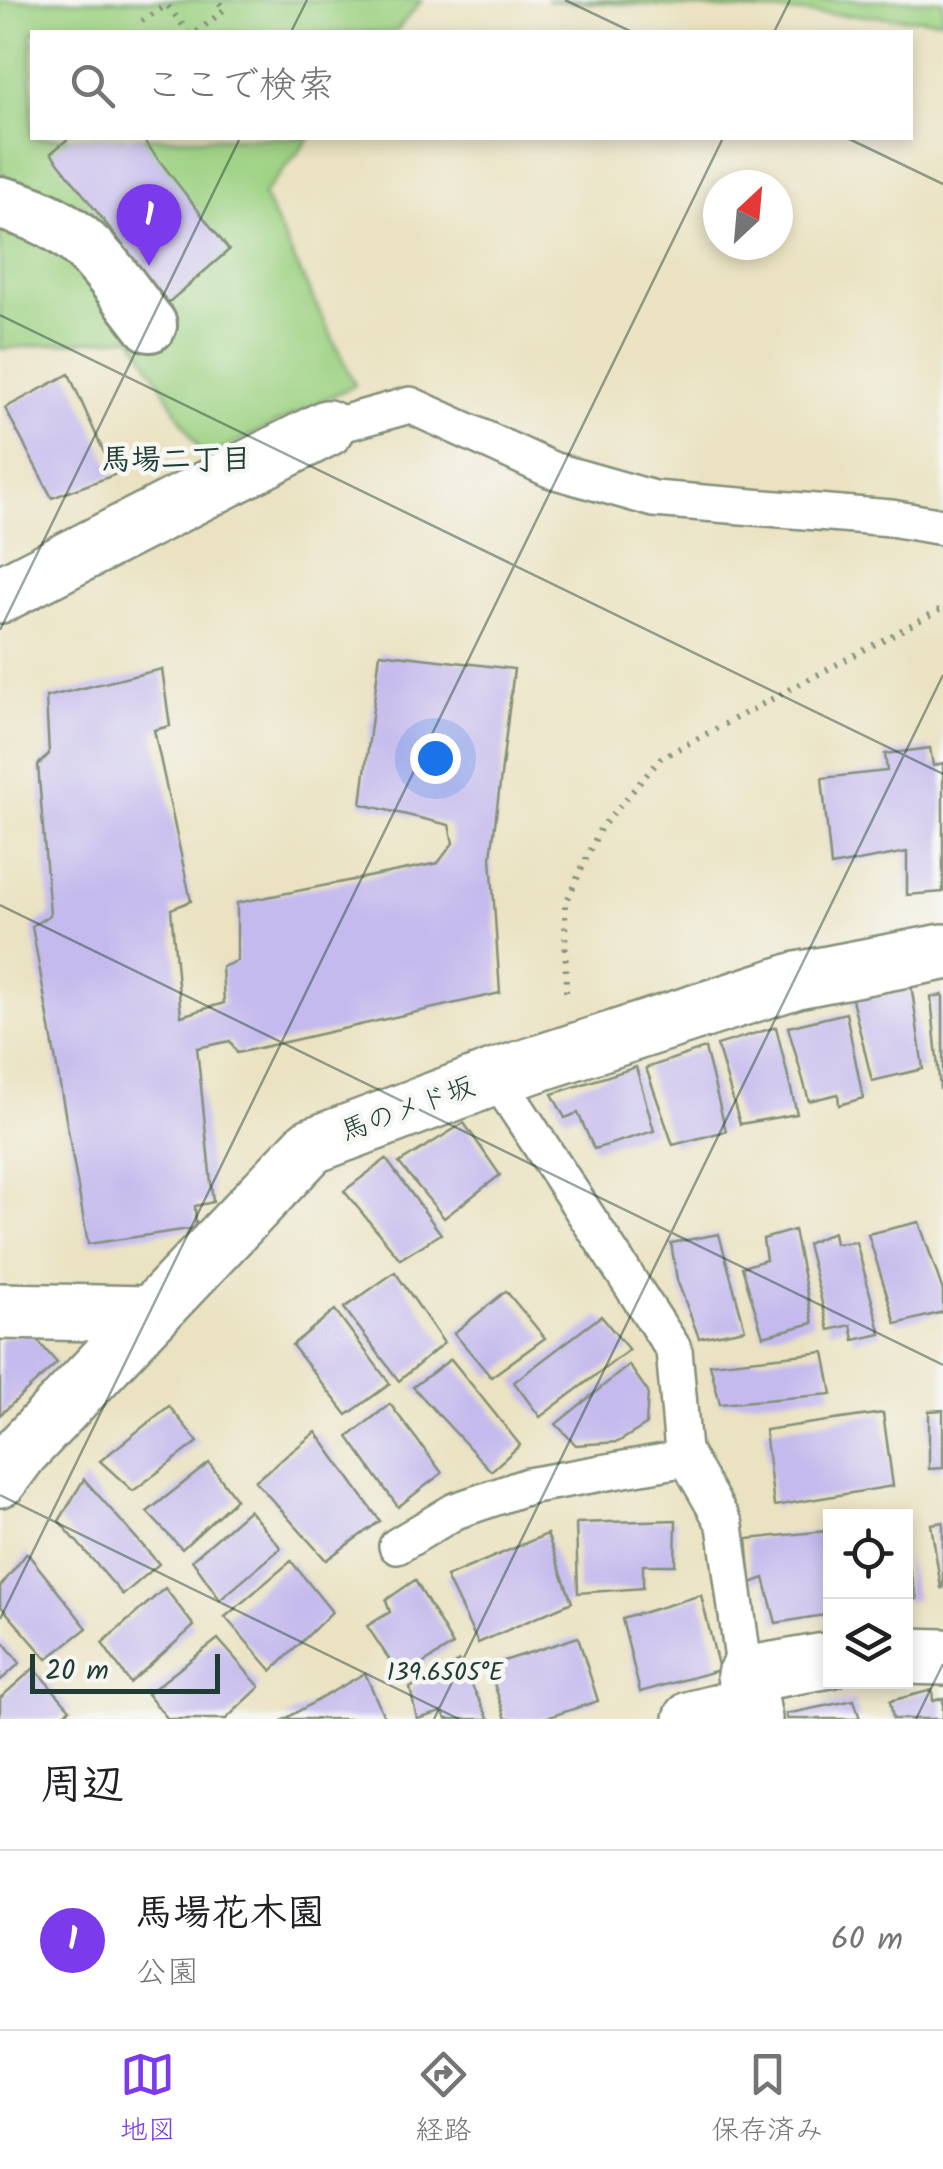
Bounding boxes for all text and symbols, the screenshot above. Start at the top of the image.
search box [30,30,913,140]
text: ここで検索 [145,57,335,117]
icon: search [65,58,120,113]
north arrow [703,170,793,260]
pin: 1 [116,184,182,266]
district label: 馬場二丁目 [101,437,251,485]
your location [410,733,461,784]
street label: 馬のメド坂 [335,1065,481,1155]
map controls [823,1509,913,1689]
button: locate [823,1509,913,1599]
button: layers [823,1599,913,1689]
scale bar [30,1649,220,1694]
text: 20 m [45,1649,109,1694]
text: 139.6505°E [387,1653,505,1693]
text: 周辺 [40,1753,124,1820]
text: 馬場花木園 [135,1885,325,1945]
text: 1 [68,1915,77,1966]
text: 60 m [831,1915,903,1966]
text: 公園 [135,1948,199,1999]
tab: 地図 [120,2047,176,2154]
tab: 経路 [415,2047,471,2154]
tab: 保存済み [711,2047,823,2154]

